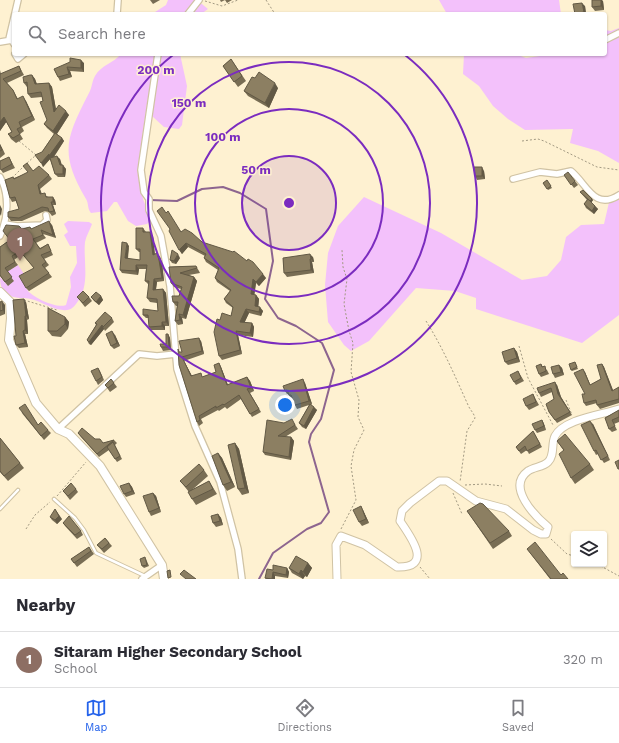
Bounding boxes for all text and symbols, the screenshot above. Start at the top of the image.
search box [12,12,607,56]
icon: search [26,23,48,45]
text: Search here [58,25,146,43]
text: 200 m [137,63,175,77]
text: 150 m [172,96,206,110]
text: 100 m [205,130,241,144]
text: 50 m [241,163,271,177]
centre of rings [282,196,296,210]
pin: 1 [7,228,33,261]
your location [275,395,295,415]
map controls [571,531,607,567]
button: layers [571,531,607,567]
text: Nearby [16,595,75,615]
text: Sitaram Higher Secondary School [54,643,302,661]
text: 1 [26,652,32,667]
text: 320 m [563,652,603,667]
text: School [54,661,97,676]
tab: Map [85,697,107,734]
tab: Directions [278,697,332,734]
tab: Saved [502,697,534,734]

